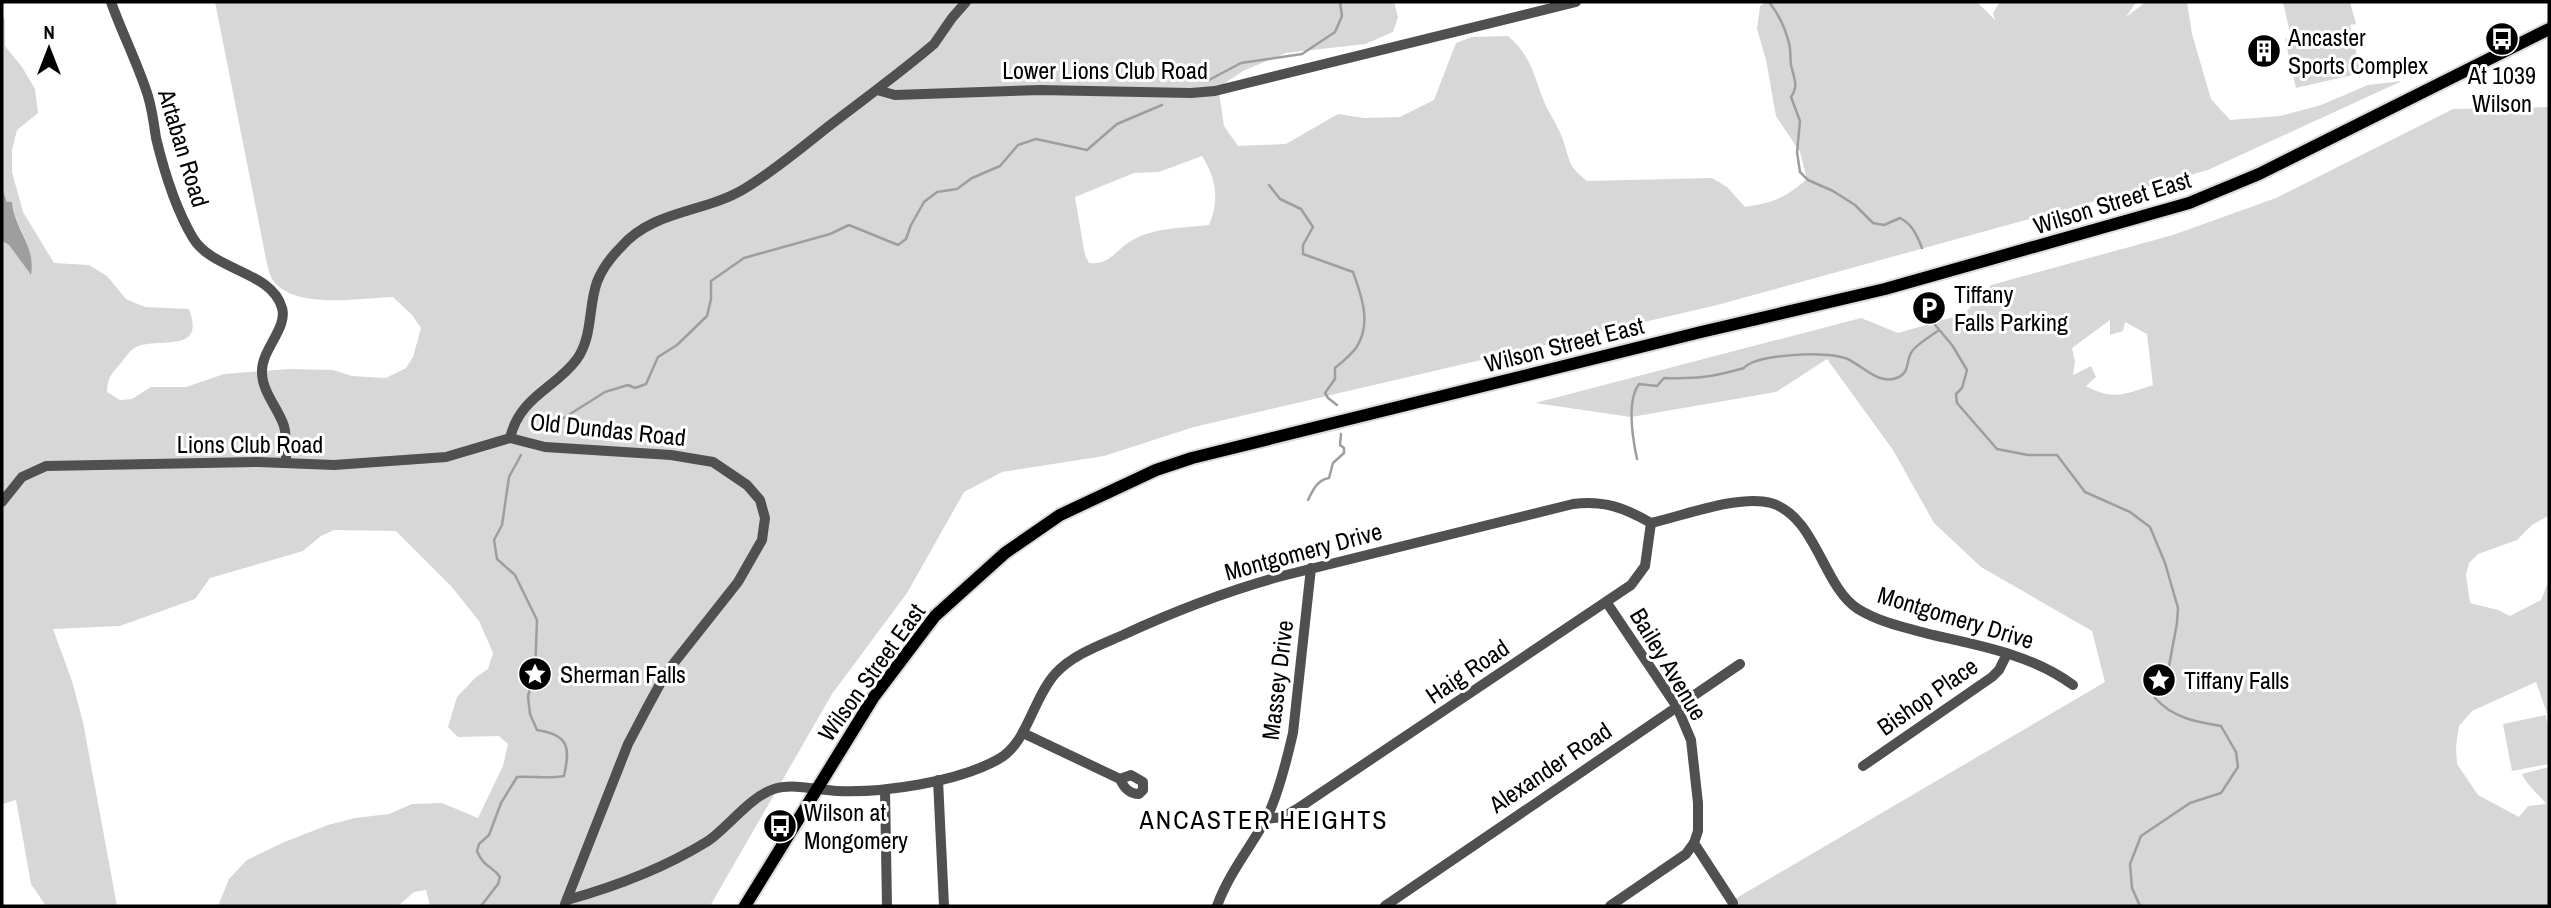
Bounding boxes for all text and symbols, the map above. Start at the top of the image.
north arrow [14,14,84,84]
text: N [43,19,55,45]
bus stop icon: At 1039 Wilson [2483,20,2521,58]
place label: Ancaster Sports Complex [2287,21,2428,81]
building icon: Ancaster Sports Complex [2245,32,2283,70]
street label: Lower Lions Club Road [1002,54,1208,86]
place label: At 1039 Wilson [2467,59,2536,119]
street label: Artaban Road [151,84,217,211]
street label: Wilson Street East [2029,163,2195,241]
place label: Tiffany Falls Parking [1954,278,2068,338]
parking icon: Tiffany Falls Parking [1910,289,1948,327]
street label: Wilson Street East [1481,309,1647,379]
street label: Old Dundas Road [529,405,687,453]
street label: Lions Club Road [177,428,323,460]
street label: Montgomery Drive [1221,515,1385,587]
street label: Montgomery Drive [1874,578,2038,656]
street label: Wilson Street East [810,596,932,747]
street label: Bailey Avenue [1623,602,1715,726]
street label: Massey Drive [1254,618,1300,742]
street label: Haig Road [1419,631,1515,711]
street label: Bishop Place [1870,650,1984,742]
place icon: Sherman Falls [516,655,554,693]
place label: Sherman Falls [560,658,686,690]
place icon: Tiffany Falls [2140,661,2178,699]
place label: Tiffany Falls [2184,664,2289,696]
street label: Alexander Road [1482,714,1617,820]
place label: Wilson at Mongomery [804,796,908,856]
district label: ANCASTER HEIGHTS [1139,802,1388,837]
bus stop icon: Wilson at Mongomery [761,807,799,845]

